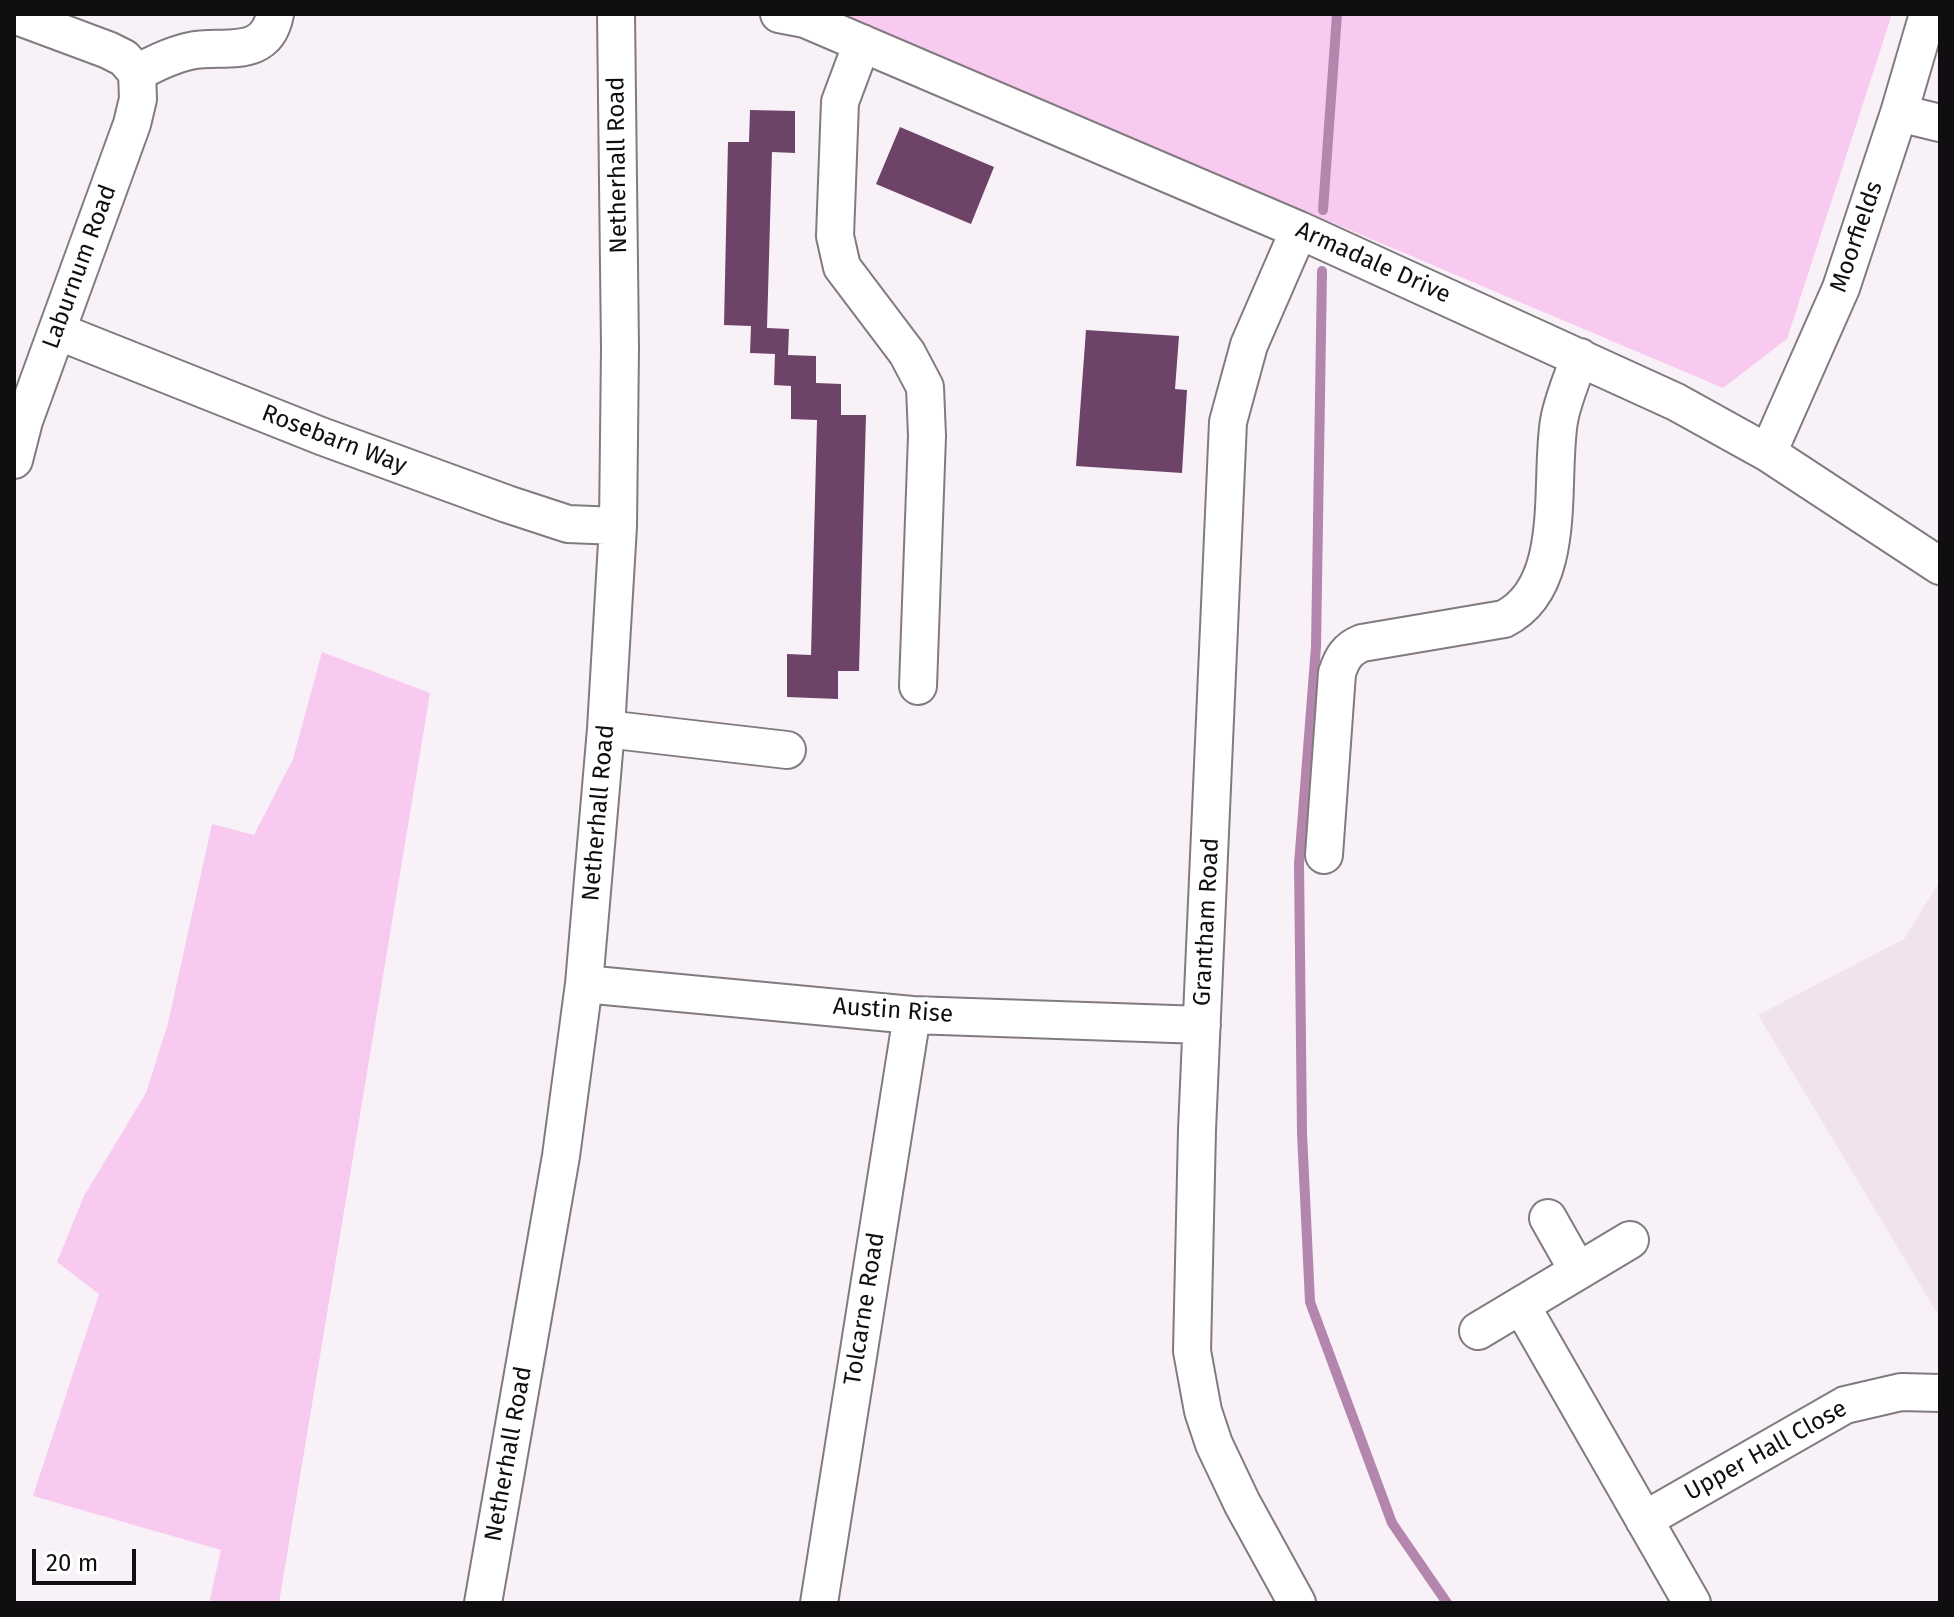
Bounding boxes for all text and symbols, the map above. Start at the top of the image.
street label: Netherhall Road [602,76,634,254]
street label: Moorfields [1825,178,1889,296]
street label: Laburnum Road [37,181,123,353]
street label: Armadale Drive [1291,216,1455,310]
street label: Rosebarn Way [257,399,411,481]
street label: Netherhall Road [577,723,621,903]
street label: Grantham Road [1188,837,1226,1007]
street label: Austin Rise [832,992,954,1030]
street label: Tolcarne Road [839,1230,891,1388]
street label: Netherhall Road [479,1364,539,1544]
street label: Upper Hall Close [1680,1395,1852,1507]
scale bar [36,1533,140,1583]
text: 20 m [46,1549,98,1577]

